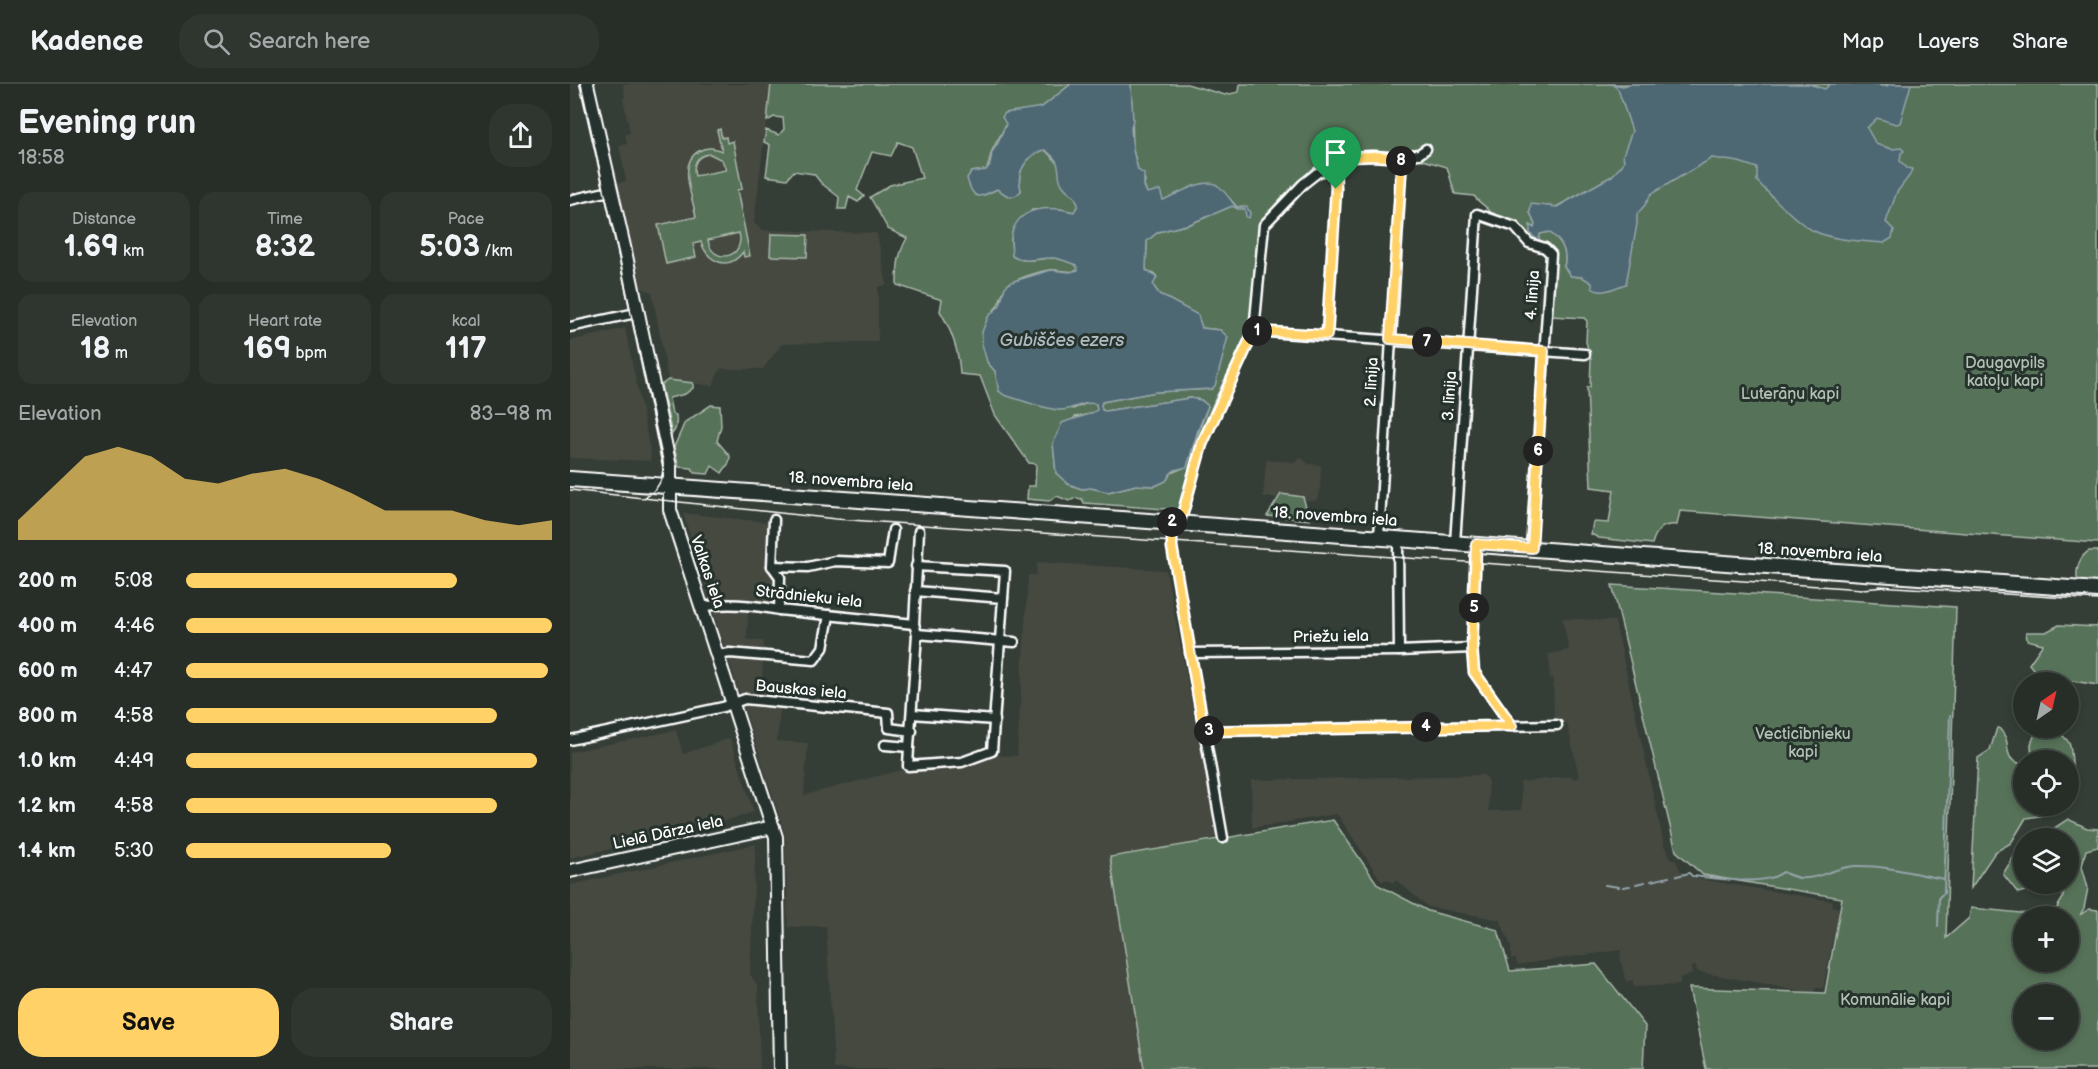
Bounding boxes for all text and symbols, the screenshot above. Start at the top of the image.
search box [179,14,599,68]
text: Kadence [30,25,143,58]
icon: search [200,25,233,58]
text: Search here [248,28,370,55]
text: Map [1842,29,1884,54]
text: Layers [1917,29,1979,54]
text: Share [2012,29,2068,54]
text: Evening run [18,103,196,143]
button: share [489,104,552,167]
pin [1310,127,1361,189]
icon: arrive [1319,136,1352,169]
text: 18:58 [18,146,65,170]
pin: 8 [1386,146,1416,176]
text: 8 [1396,151,1406,170]
text: Distance [72,210,136,229]
text: Time [267,210,303,229]
text: Pace [448,210,484,229]
text: 1.69 [64,229,119,265]
text: 8:32 [255,229,315,265]
text: 5:03 [419,229,480,265]
text: km [119,242,144,261]
text: /km [480,242,513,261]
street label: 4. līnija [1522,269,1544,321]
text: Elevation [71,312,137,331]
text: Heart rate [248,312,322,331]
text: kcal [452,312,480,331]
pin: 1 [1242,316,1272,346]
text: 1 [1254,321,1260,340]
pin: 7 [1412,327,1442,357]
water label: Gubiščes ezers [1000,330,1124,351]
text: 18 [80,331,111,367]
text: 169 [243,331,291,367]
text: 117 [445,331,487,367]
text: 7 [1423,332,1431,351]
text: m [111,344,128,363]
text: bpm [291,344,327,363]
park label: Daugavpils katoļu kapi [1965,354,2045,391]
street label: 2. līnija [1361,357,1383,407]
street label: 3. līnija [1439,370,1461,422]
park label: Luterāņu kapi [1741,385,1839,404]
text: Elevation [18,402,101,426]
text: 83–98 m [470,402,552,426]
pin: 6 [1523,436,1553,466]
text: 6 [1533,441,1543,460]
street label: 18. novembra iela [788,468,914,496]
street label: 18. novembra iela [1272,503,1398,531]
pin: 2 [1157,507,1187,537]
text: 2 [1167,512,1177,531]
street label: Valkas iela [686,533,728,611]
street label: 18. novembra iela [1757,539,1883,567]
text: 200 m [18,569,77,593]
text: 5:08 [114,569,153,593]
street label: Strādnieku iela [755,582,863,612]
pin: 5 [1459,593,1489,623]
text: 5 [1469,598,1479,617]
text: 400 m [18,614,77,638]
text: 4:46 [114,614,155,638]
street label: Priežu iela [1293,627,1369,647]
text: 600 m [18,659,78,683]
text: 4:47 [114,659,152,683]
north arrow [2013,672,2079,738]
map controls [2013,672,2079,1050]
street label: Bauskas iela [755,677,847,703]
text: 800 m [18,704,77,728]
text: 4:58 [114,704,153,728]
pin: 4 [1411,712,1441,742]
pin: 3 [1194,716,1224,746]
text: 4 [1421,717,1431,736]
text: 3 [1204,721,1214,740]
park label: Vecticībnieku kapi [1755,725,1851,762]
text: 1.0 km [18,749,76,773]
text: 4:49 [114,749,154,773]
button: locate [2013,750,2079,816]
text: 1.2 km [18,794,76,818]
text: 4:58 [114,794,153,818]
street label: Lielā Dārza iela [611,812,725,854]
button: layers [2013,828,2079,894]
text: 1.4 km [18,839,76,863]
text: 5:30 [114,839,154,863]
button: + [2013,906,2079,972]
button: − [2013,984,2079,1050]
button: Save [18,988,279,1057]
button: Share [291,988,552,1057]
park label: Komunālie kapi [1840,991,1950,1010]

